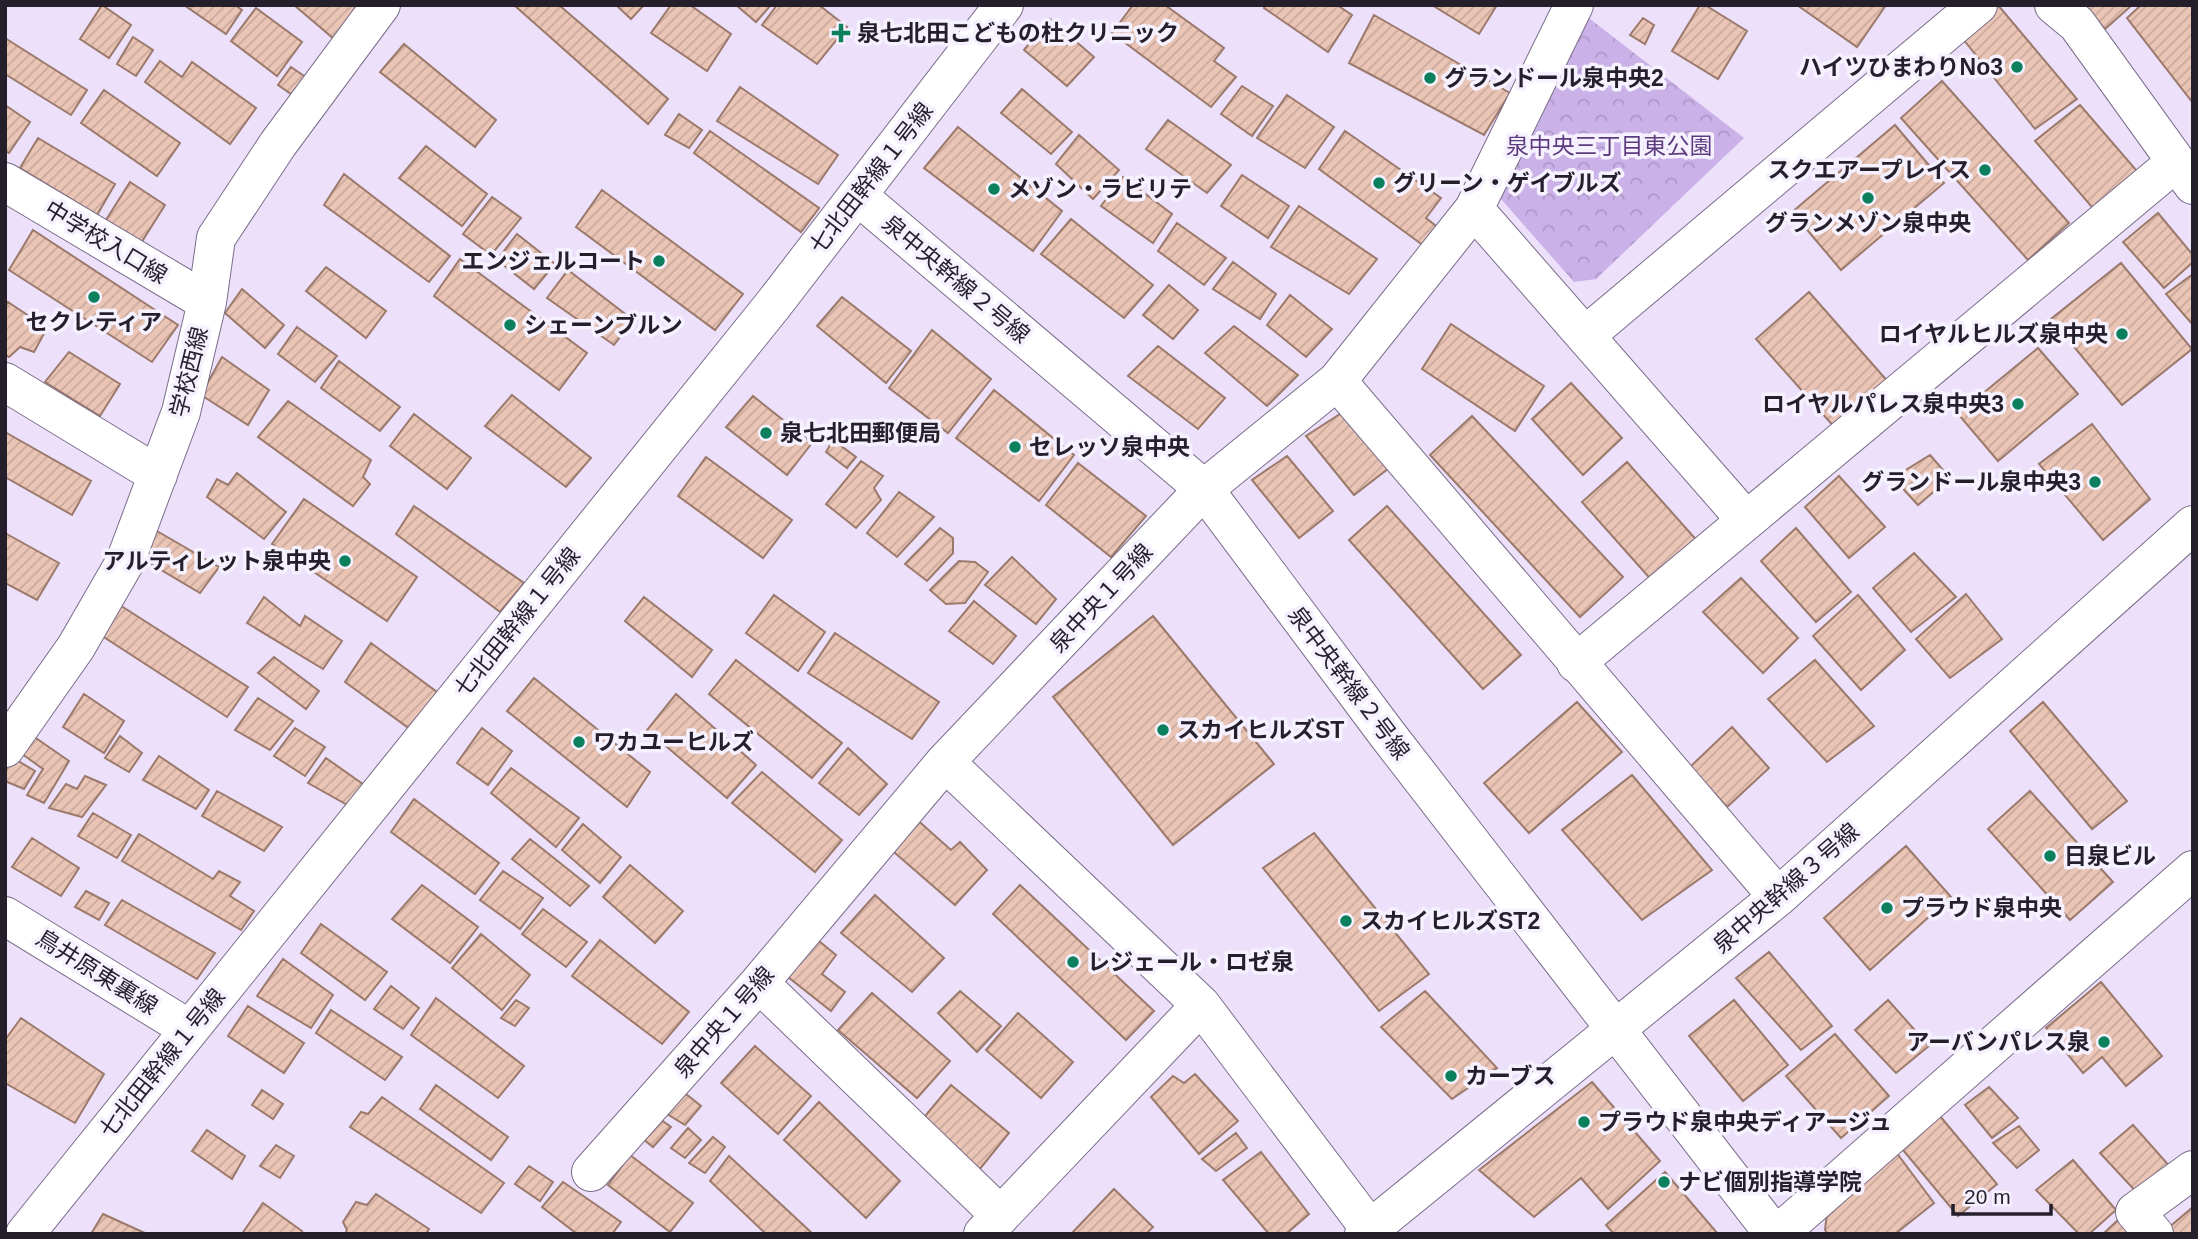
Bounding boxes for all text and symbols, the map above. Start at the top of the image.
place label: 泉七北田こどもの杜クリニック [857,20,1179,46]
marker: 泉七北田こどもの杜クリニック [831,23,851,43]
place label: ハイツひまわりNo3 [1799,54,2003,80]
marker: ハイツひまわりNo3 [2009,59,2025,75]
place label: グランドール泉中央2 [1444,65,1664,91]
marker: グランドール泉中央2 [1422,70,1438,86]
street label: 七北田幹線１号線 [804,97,938,259]
park label: 泉中央三丁目東公園 [1506,133,1713,159]
place label: スクエアープレイス [1767,157,1971,183]
marker: スクエアープレイス [1977,162,1993,178]
place label: グリーン・ゲイブルズ [1393,170,1621,196]
marker: グリーン・ゲイブルズ [1371,175,1387,191]
place label: メゾン・ラビリテ [1008,176,1192,202]
marker: メゾン・ラビリテ [986,181,1002,197]
marker: グランメゾン泉中央 [1860,190,1876,206]
street label: 中学校入口線 [40,195,172,289]
street label: 泉中央幹線２号線 [877,210,1035,348]
place label: グランメゾン泉中央 [1765,210,1971,236]
place label: エンジェルコート [461,248,645,274]
marker: エンジェルコート [651,253,667,269]
marker: セクレティア [86,289,102,305]
place label: セクレティア [26,309,162,335]
place label: シェーンブルン [524,312,683,338]
marker: シェーンブルン [502,317,518,333]
place label: ロイヤルヒルズ泉中央 [1879,321,2108,347]
street label: 学校西線 [165,324,213,420]
marker: ロイヤルヒルズ泉中央 [2114,326,2130,342]
place label: ロイヤルパレス泉中央3 [1762,391,2004,417]
marker: ロイヤルパレス泉中央3 [2010,396,2026,412]
place label: 泉七北田郵便局 [780,420,941,446]
marker: 泉七北田郵便局 [758,425,774,441]
place label: セレッソ泉中央 [1029,434,1190,460]
marker: セレッソ泉中央 [1007,439,1023,455]
place label: グランドール泉中央3 [1861,469,2081,495]
marker: グランドール泉中央3 [2087,474,2103,490]
street label: 泉中央１号線 [1044,539,1158,657]
street label: 七北田幹線１号線 [449,542,585,702]
place label: アルティレット泉中央 [103,548,331,574]
marker: アルティレット泉中央 [337,553,353,569]
street label: 泉中央幹線２号線 [1283,602,1415,764]
place label: スカイヒルズST [1177,717,1344,743]
marker: スカイヒルズST [1155,722,1171,738]
place label: ワカユーヒルズ [593,729,754,755]
marker: ワカユーヒルズ [571,734,587,750]
street label: 泉中央幹線３号線 [1708,818,1864,958]
place label: 日泉ビル [2064,843,2156,869]
marker: 日泉ビル [2042,848,2058,864]
place label: プラウド泉中央 [1901,895,2062,921]
marker: プラウド泉中央 [1879,900,1895,916]
place label: スカイヒルズST2 [1360,908,1540,934]
marker: スカイヒルズST2 [1338,913,1354,929]
street label: 鳥井原東裏線 [32,924,162,1020]
place label: レジェール・ロゼ泉 [1087,949,1294,975]
marker: レジェール・ロゼ泉 [1065,954,1081,970]
street label: 泉中央１号線 [669,961,779,1083]
street label: 七北田幹線１号線 [94,983,230,1143]
place label: アーバンパレス泉 [1906,1029,2090,1055]
marker: アーバンパレス泉 [2096,1034,2112,1050]
place label: カーブス [1465,1063,1556,1089]
marker: カーブス [1443,1068,1459,1084]
place label: プラウド泉中央ディアージュ [1598,1109,1892,1135]
marker: プラウド泉中央ディアージュ [1576,1114,1592,1130]
place label: ナビ個別指導学院 [1678,1169,1862,1195]
scale bar [1953,1172,2051,1216]
marker: ナビ個別指導学院 [1656,1174,1672,1190]
text: 20 m [1964,1185,2011,1208]

